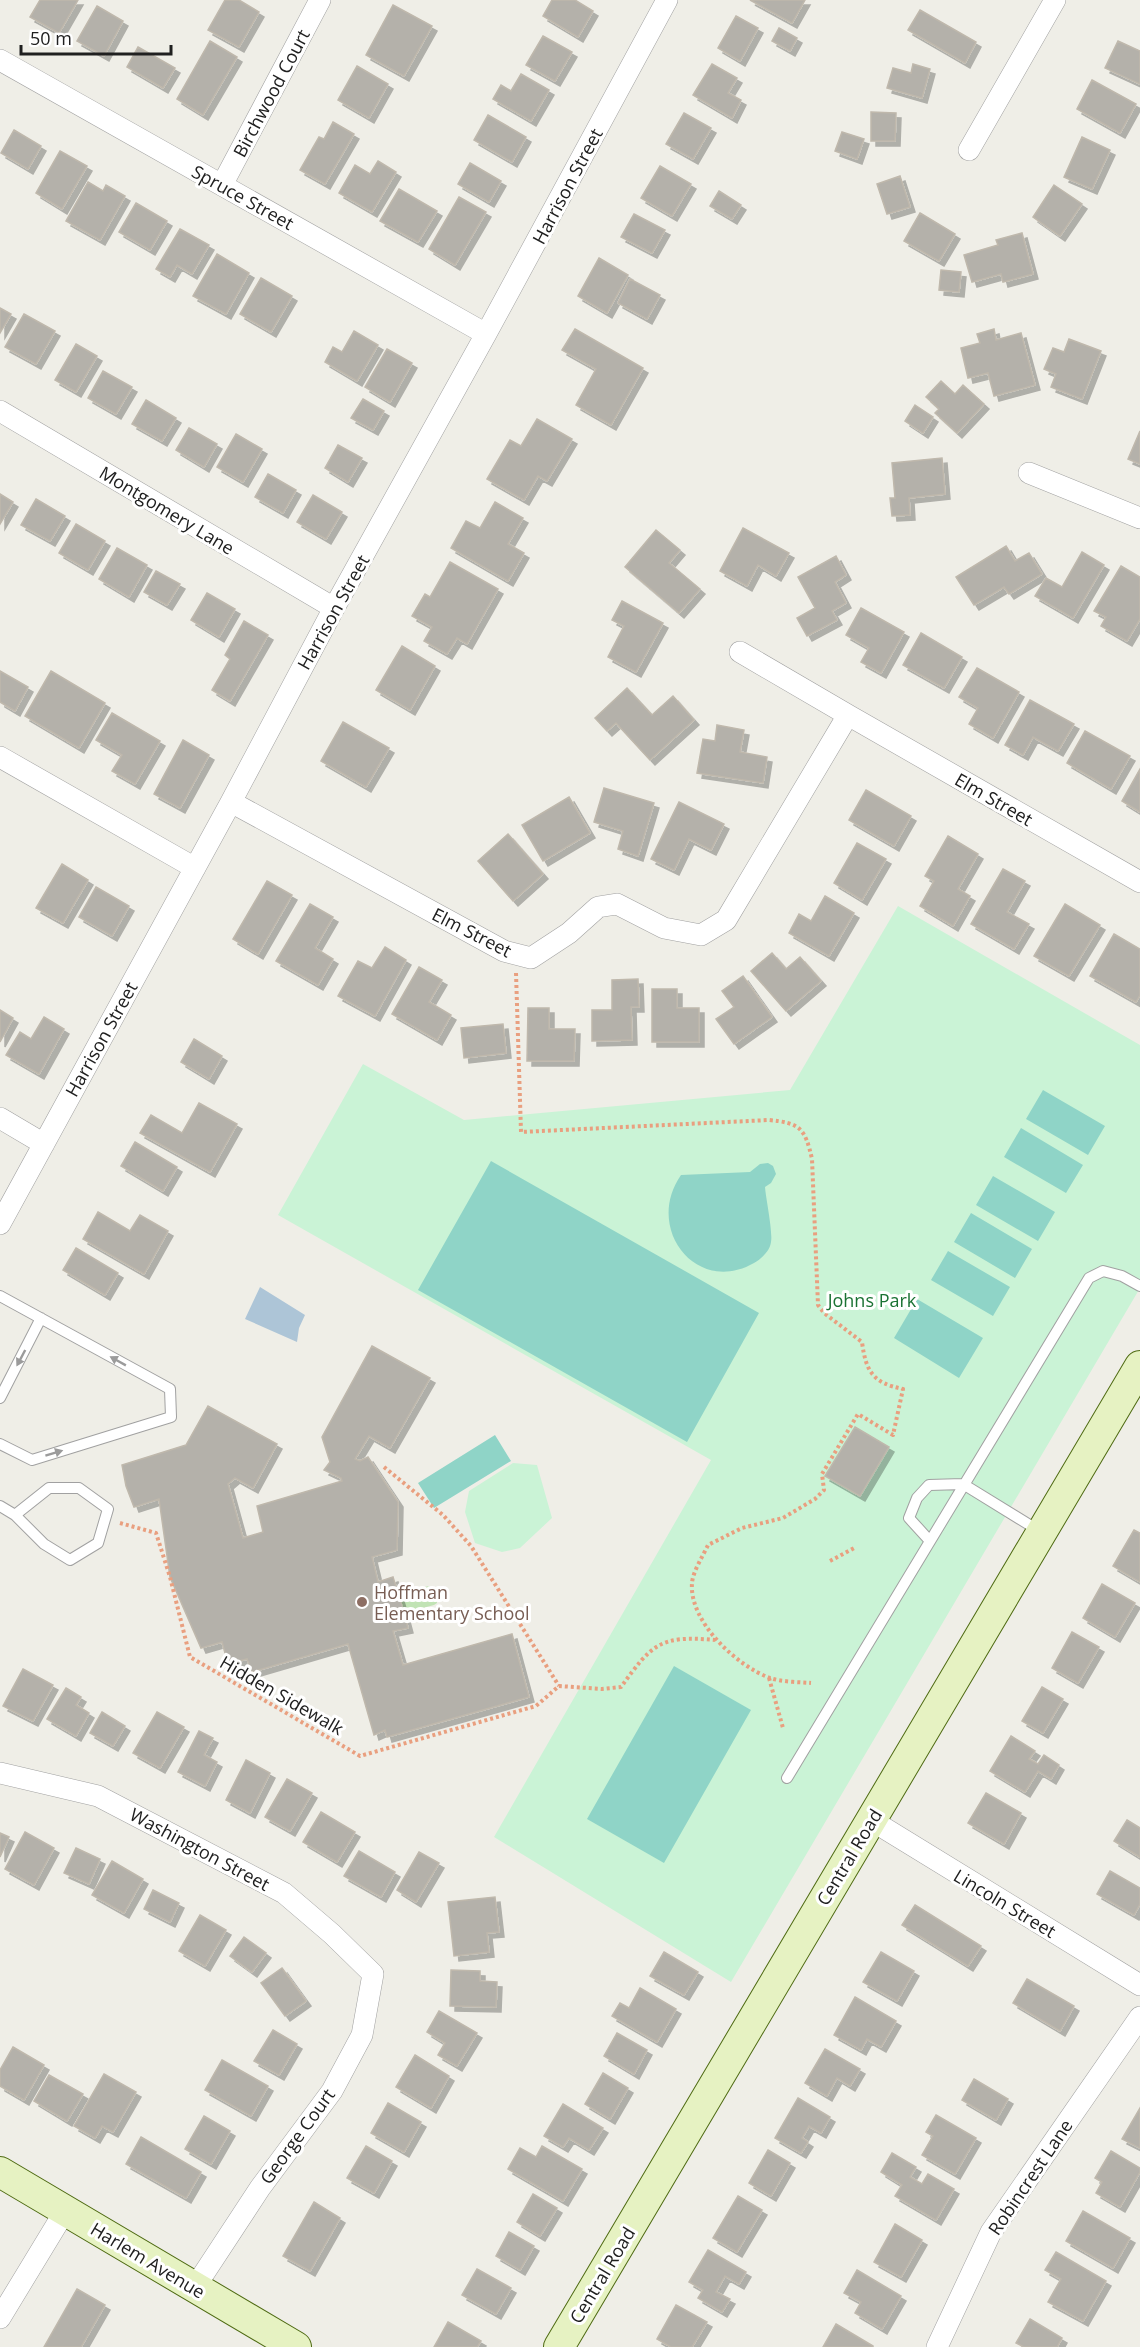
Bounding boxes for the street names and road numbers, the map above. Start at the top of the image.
street label: Birchwood Court [227,25,315,161]
street label: Harrison Street [526,124,608,248]
street label: Spruce Street [188,159,298,235]
street label: Montgomery Lane [95,460,239,560]
street label: Harrison Street [291,550,375,674]
street label: Elm Street [951,767,1037,831]
street label: Elm Street [428,902,516,962]
street label: Harrison Street [59,977,143,1101]
street label: Hidden Sidewalk [216,1650,349,1740]
street label: Washington Street [126,1802,274,1896]
street label: Central Road [811,1804,887,1910]
street label: Lincoln Street [950,1863,1060,1943]
street label: George Court [254,2083,340,2189]
street label: Robincrest Lane [982,2114,1078,2240]
street label: Harlem Avenue [86,2216,210,2304]
street label: Central Road [564,2222,640,2328]

